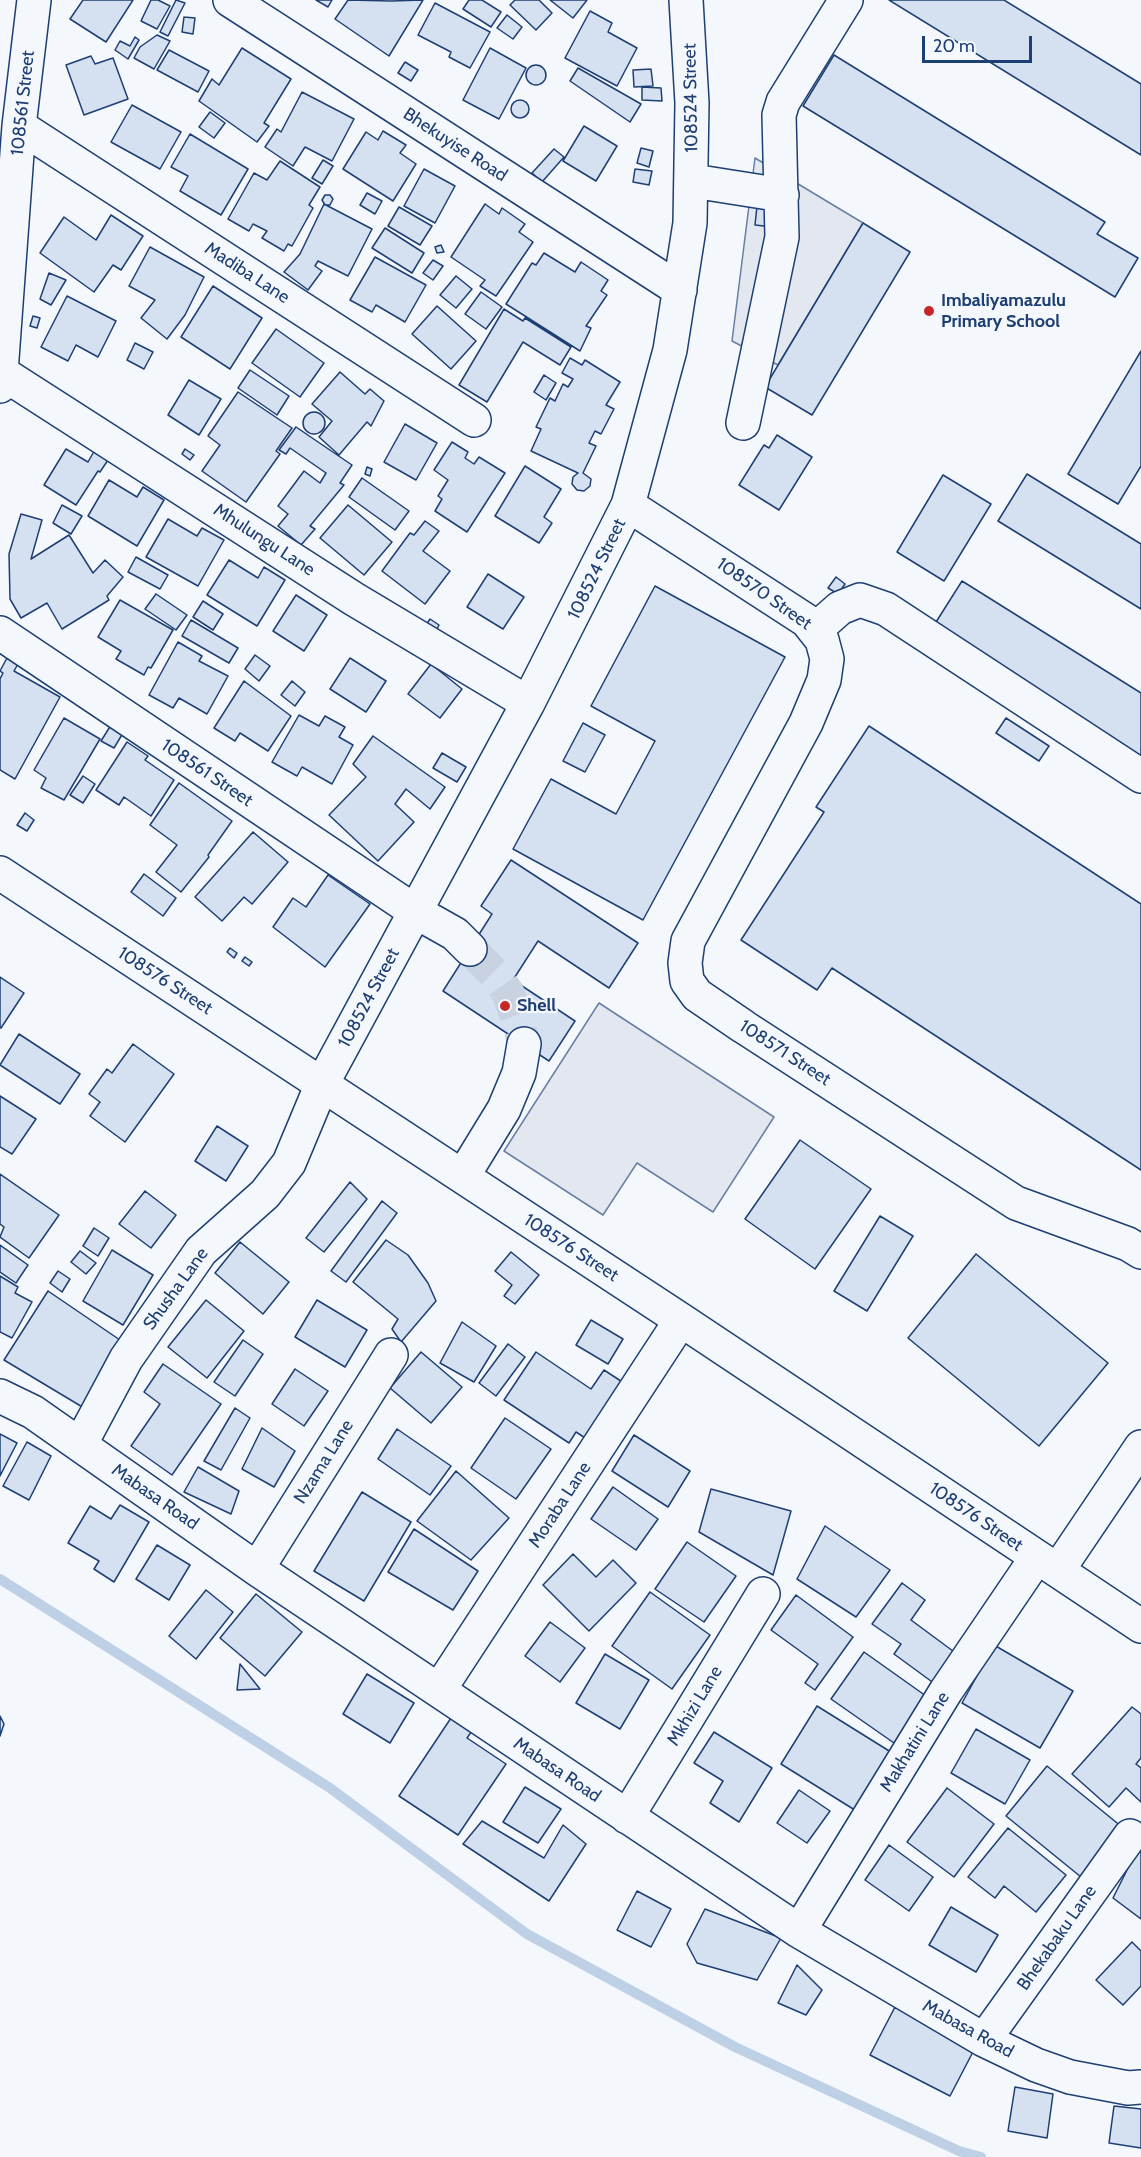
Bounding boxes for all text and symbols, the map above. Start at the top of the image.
scale bar [925,24,1034,62]
text: 20 m [933,35,975,57]
street label: 108524 Street [679,43,703,153]
street label: 108561 Street [7,49,39,157]
street label: Bhekuyise Road [399,103,511,187]
street label: Madiba Lane [201,238,293,308]
place label: Imbaliyamazulu Primary School [941,290,1066,332]
marker: Imbaliyamazulu Primary School [922,304,936,318]
street label: Mhulungu Lane [209,499,319,581]
street label: 108524 Street [563,515,631,623]
street label: 108570 Street [712,553,816,635]
street label: 108561 Street [157,735,257,811]
street label: 108576 Street [114,942,216,1020]
street label: 108524 Street [334,945,404,1051]
place label: Shell [517,995,556,1017]
marker: Shell [498,999,512,1013]
street label: 108571 Street [735,1016,835,1090]
street label: 108576 Street [520,1209,622,1287]
street label: Shusha Lane [139,1244,213,1334]
street label: Nzama Lane [290,1416,358,1508]
street label: Moraba Lane [524,1458,596,1552]
street label: Mabasa Road [107,1459,203,1535]
street label: 108576 Street [925,1478,1027,1556]
street label: Mkhizi Lane [663,1662,727,1750]
street label: Makhatini Lane [876,1688,954,1796]
street label: Mabasa Road [509,1733,605,1807]
street label: Bhekabaku Lane [1013,1881,1101,1995]
street label: Mabasa Road [919,1995,1017,2063]

